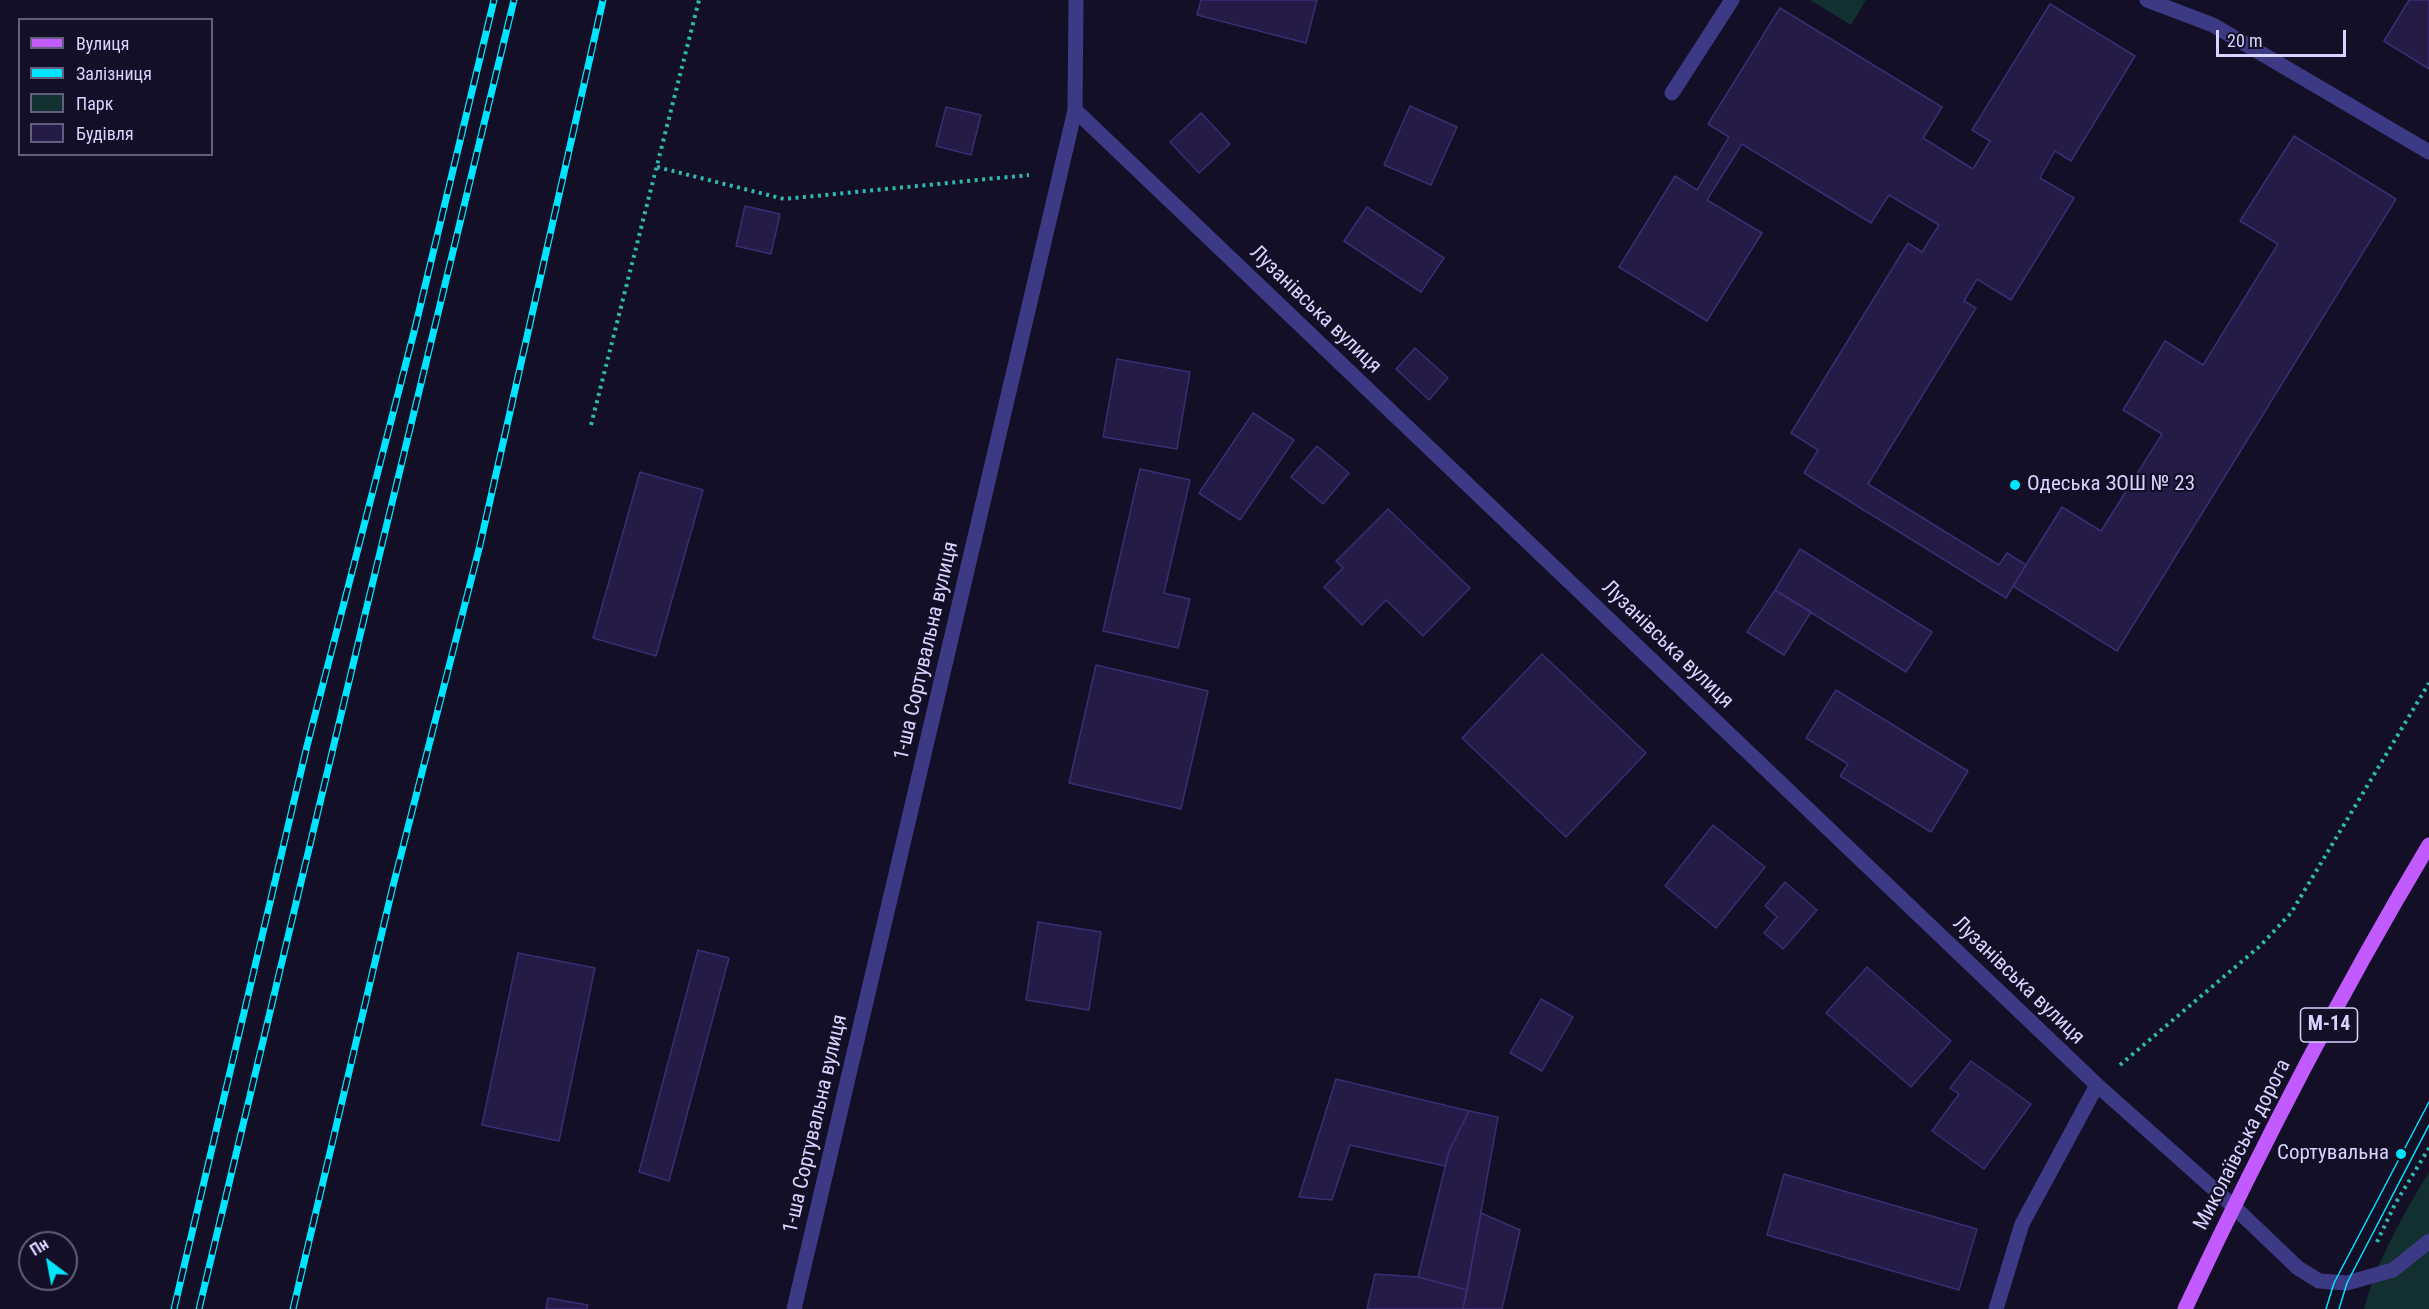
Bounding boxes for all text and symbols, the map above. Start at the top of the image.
legend [18,18,213,156]
scale bar [2219,18,2350,56]
text: 20 m [2227,30,2262,51]
text: Вулиця [76,33,130,54]
text: Залізниця [76,63,152,84]
text: Парк [76,93,113,114]
text: Будівля [76,123,134,144]
street label: Лузанівська вулиця [1244,241,1386,379]
place label: Одеська ЗОШ № 23 [2027,472,2195,498]
marker: Одеська ЗОШ № 23 [2008,478,2022,492]
street label: 1-ша Сортувальна вулиця [890,539,964,763]
street label: Лузанівська вулиця [1596,576,1738,714]
street label: Лузанівська вулиця [1947,912,2089,1050]
road number: М-14 [2300,1008,2358,1042]
street label: 1-ша Сортувальна вулиця [779,1012,853,1236]
street label: Миколаївська дорога [2189,1055,2297,1235]
place label: Сортувальна [2277,1141,2389,1167]
marker: Сортувальна [2394,1147,2408,1161]
north arrow [18,1231,78,1291]
text: Пн [27,1234,52,1260]

